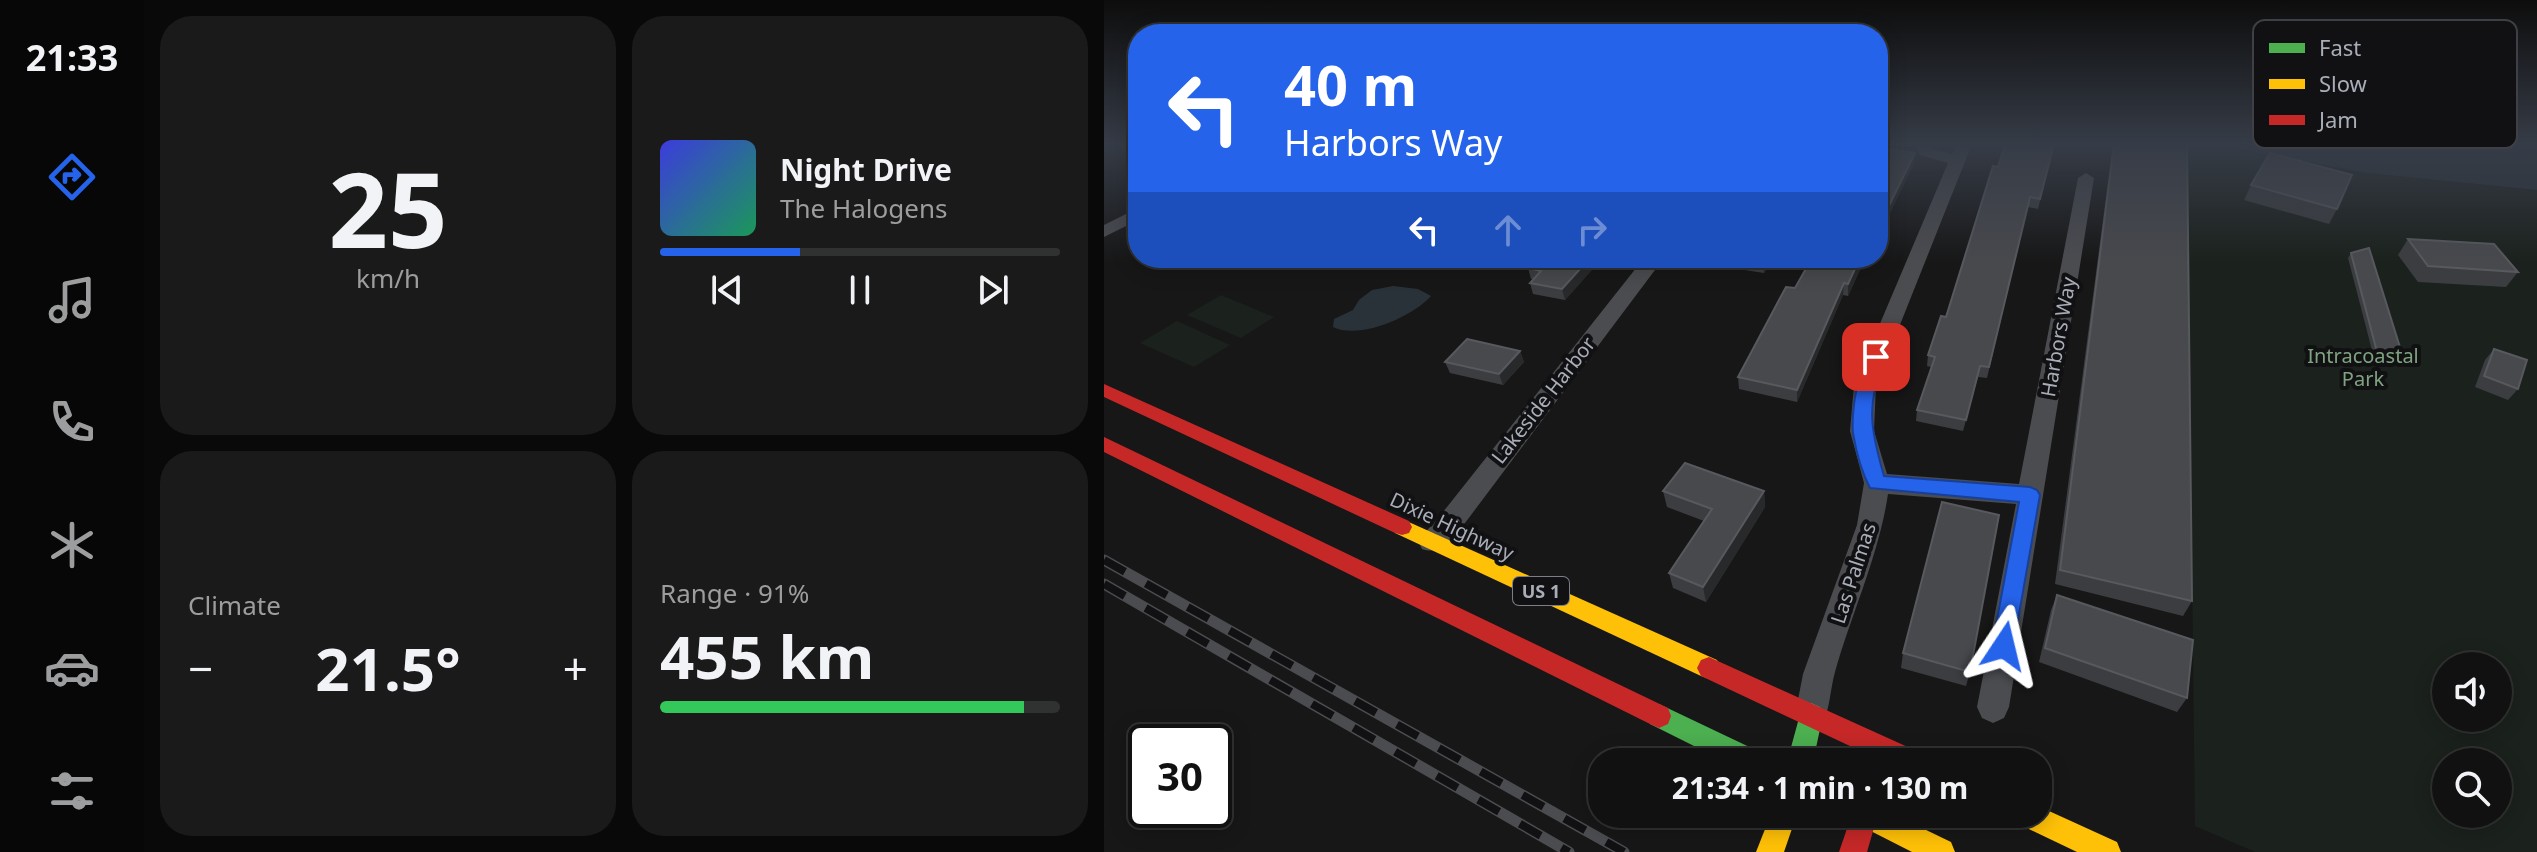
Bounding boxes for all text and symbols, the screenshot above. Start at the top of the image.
legend [2253,20,2517,148]
text: Fast [2319,32,2361,62]
text: 21:33 [26,33,118,82]
text: 40 m [1284,46,1417,122]
icon: left [1152,56,1256,160]
text: Slow [2319,68,2368,98]
text: Jam [2317,104,2358,134]
text: Harbors Way [1284,118,1502,167]
text: 25 [329,137,447,278]
icon: directions [44,149,100,205]
text: Night Drive [780,149,952,190]
text: The Halogens [780,190,947,226]
icon: left [1402,208,1446,252]
icon: ahead [1486,208,1530,252]
icon: right [1570,208,1614,252]
text: km/h [356,260,420,296]
icon: previous [705,268,749,312]
icon: pause [838,268,882,312]
icon: next [971,268,1015,312]
icon: music [44,272,100,328]
street label: Harbors Way [2034,274,2082,399]
pin [1842,323,1910,391]
street label: Lakeside Harbor [1485,331,1601,469]
icon: arrive [1854,335,1898,379]
park label: Intracoastal Park [2307,342,2419,392]
icon: phone [44,394,100,450]
street label: Dixie Highway [1386,485,1519,567]
icon: climate [44,517,100,573]
street label: Las Palmas [1824,519,1882,627]
text: Range · 91% [660,575,809,611]
road number: US 1 [1513,577,1569,605]
text: Climate [188,587,281,623]
position arrow [1962,604,2046,688]
text: 455 km [660,615,874,697]
text: 21.5° [315,627,461,709]
text: − [188,638,213,698]
text: + [563,638,588,698]
icon: car [44,640,100,696]
map controls [2432,652,2512,828]
button: sound [2432,652,2512,732]
speed limit sign: 30 [1128,724,1232,828]
button: search [2432,748,2512,828]
icon: filters [44,763,100,819]
text: 21:34 · 1 min · 130 m [1672,767,1968,808]

